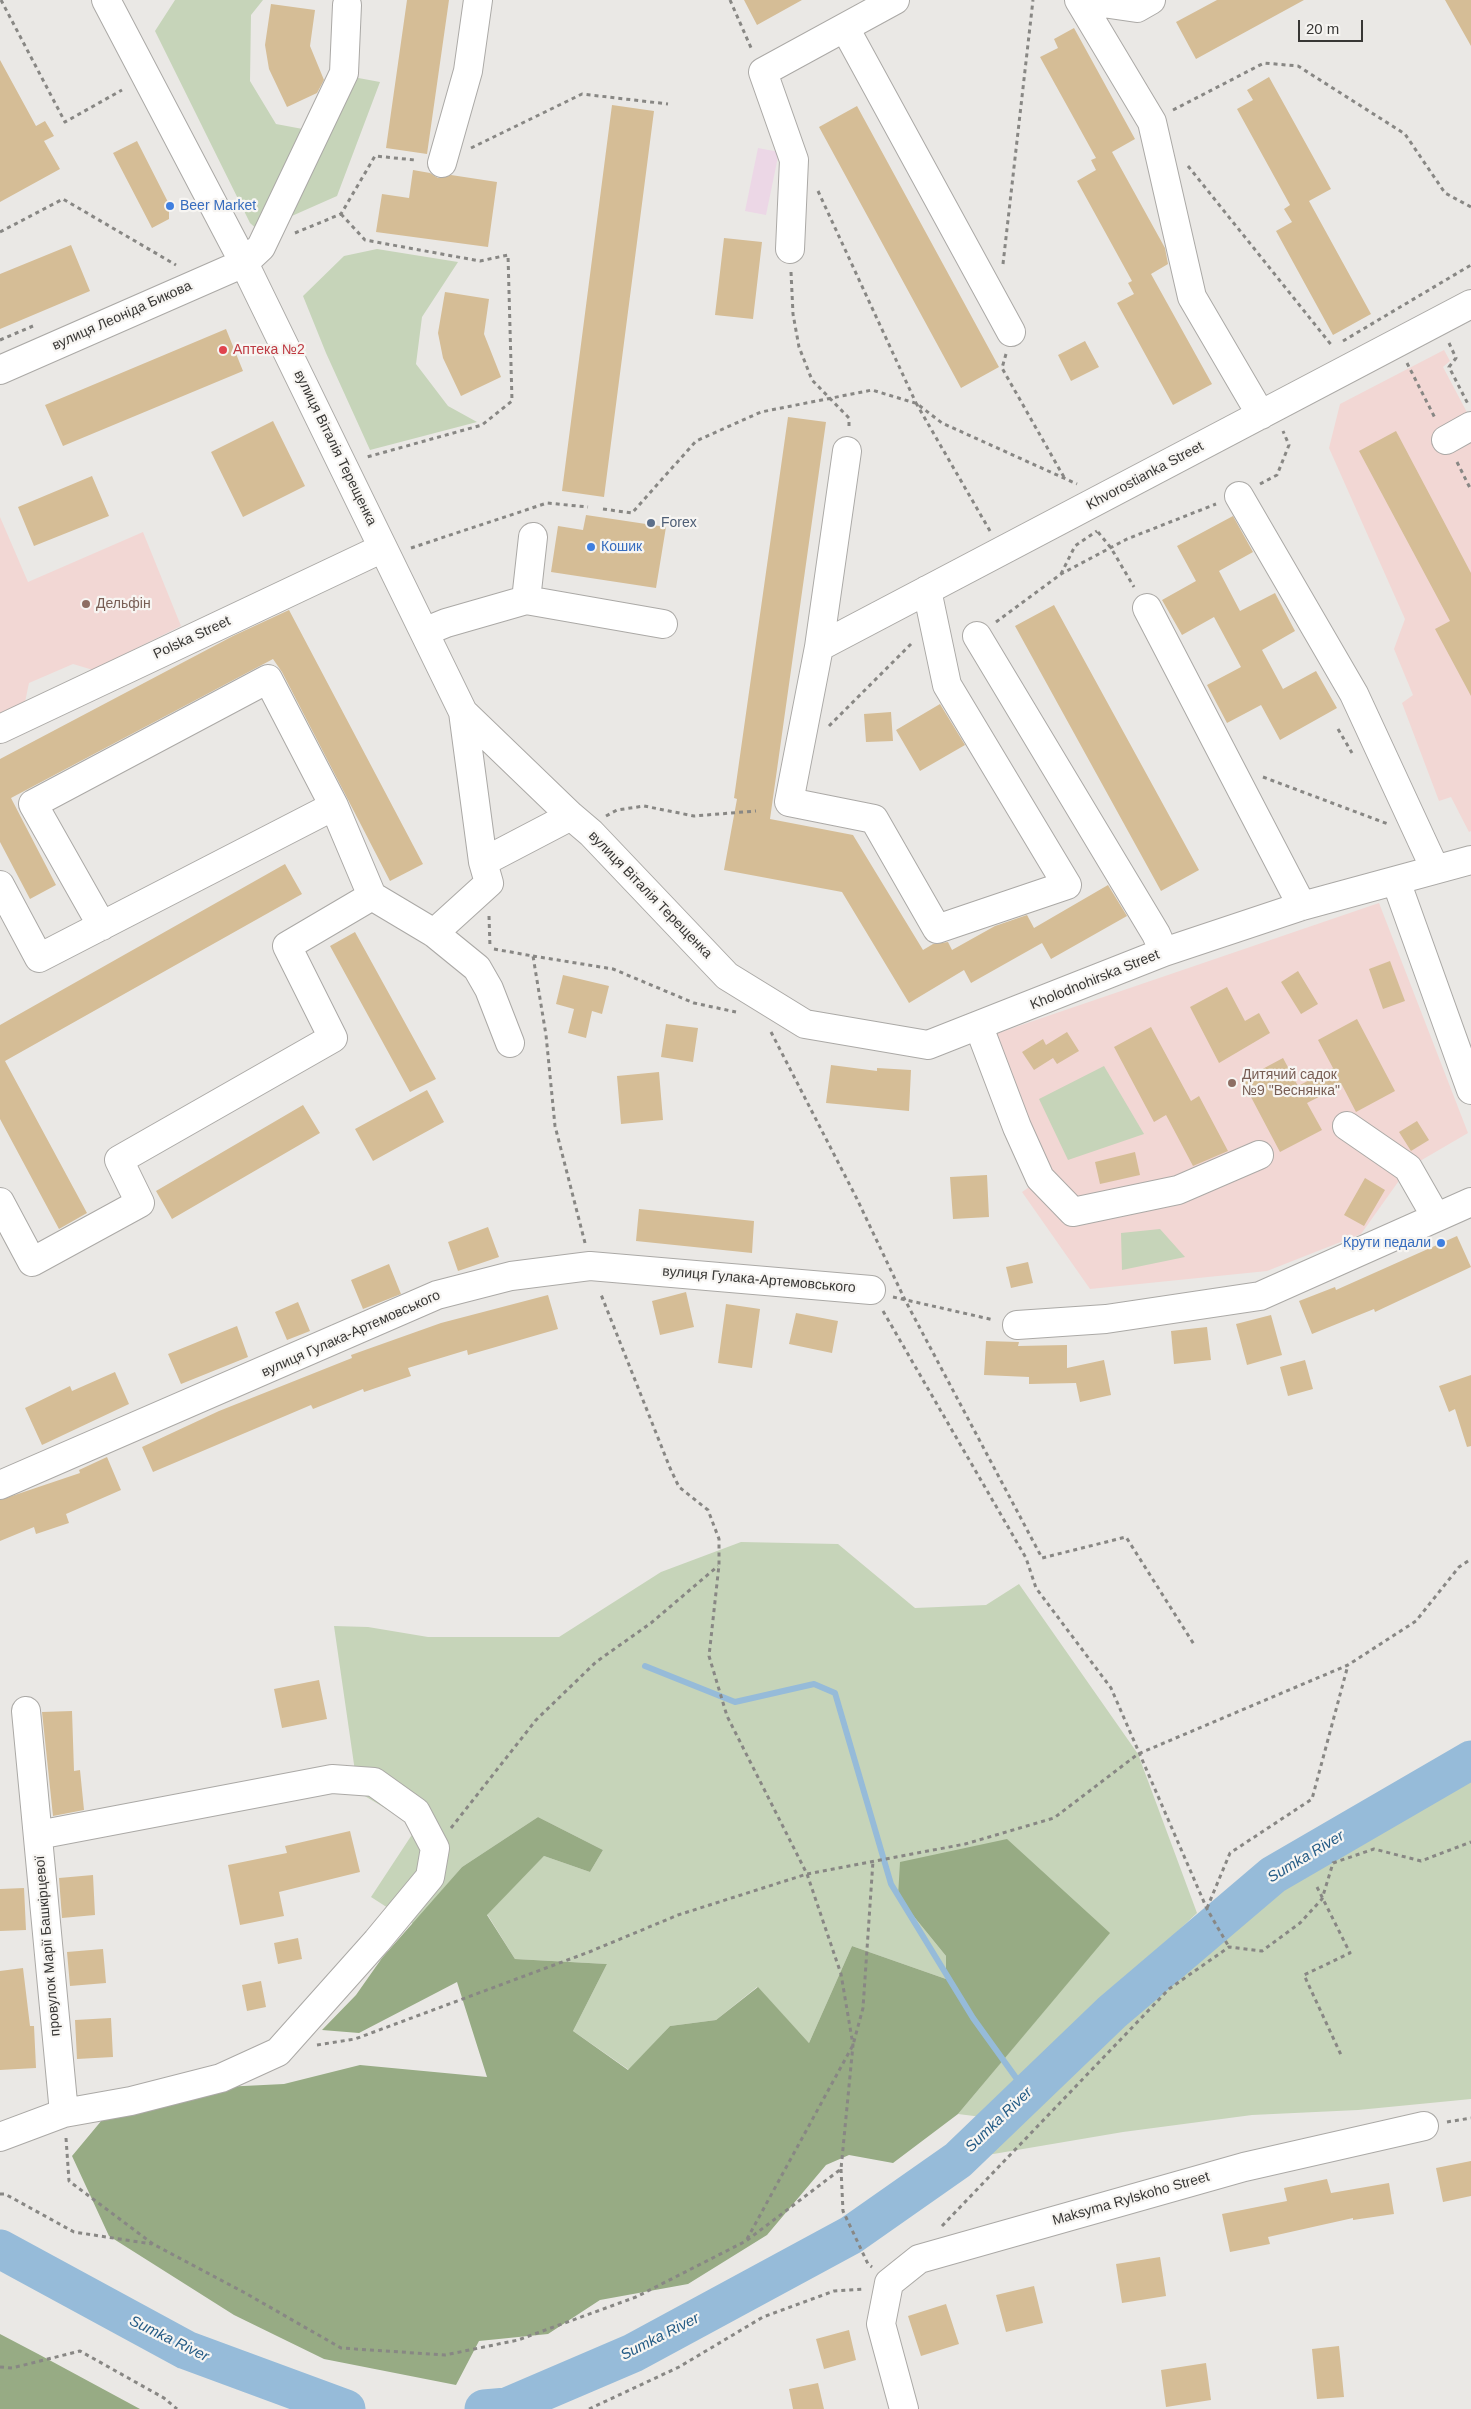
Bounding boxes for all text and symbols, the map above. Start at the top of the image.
scale bar [1301,10,1366,42]
text: 20 m [1306,20,1339,37]
place label: Beer Market [180,198,256,214]
marker: Beer Market [164,200,176,212]
street label: вулиця Леоніда Бикова [50,278,194,354]
place label: Аптека №2 [233,342,305,358]
marker: Аптека №2 [217,344,229,356]
street label: вулиця Віталія Терещенка [290,368,380,528]
street label: Khvorostianka Street [1084,438,1206,514]
place label: Forex [661,515,697,531]
marker: Forex [645,517,657,529]
place label: Кошик [601,539,642,555]
marker: Кошик [585,541,597,553]
place label: Дельфін [96,596,151,612]
marker: Дельфін [80,598,92,610]
street label: Polska Street [151,613,233,663]
street label: вулиця Віталія Терещенка [585,828,715,962]
street label: Kholodnohirska Street [1028,946,1162,1014]
place label: Дитячий садок №9 "Веснянка" [1242,1067,1340,1100]
marker: Дитячий садок №9 "Веснянка" [1226,1077,1238,1089]
place label: Крути педали [1343,1235,1431,1251]
marker: Крути педали [1435,1237,1447,1249]
street label: вулиця Гулака-Артемовського [662,1263,856,1297]
street label: вулиця Гулака-Артемовського [259,1287,443,1381]
water label: Sumka River [1265,1827,1347,1887]
street label: провулок Марії Башкірцевої [32,1855,64,2037]
water label: Sumka River [962,2084,1036,2156]
street label: Maksyma Rylskoho Street [1051,2169,1211,2229]
water label: Sumka River [618,2309,702,2365]
water label: Sumka River [126,2312,212,2366]

